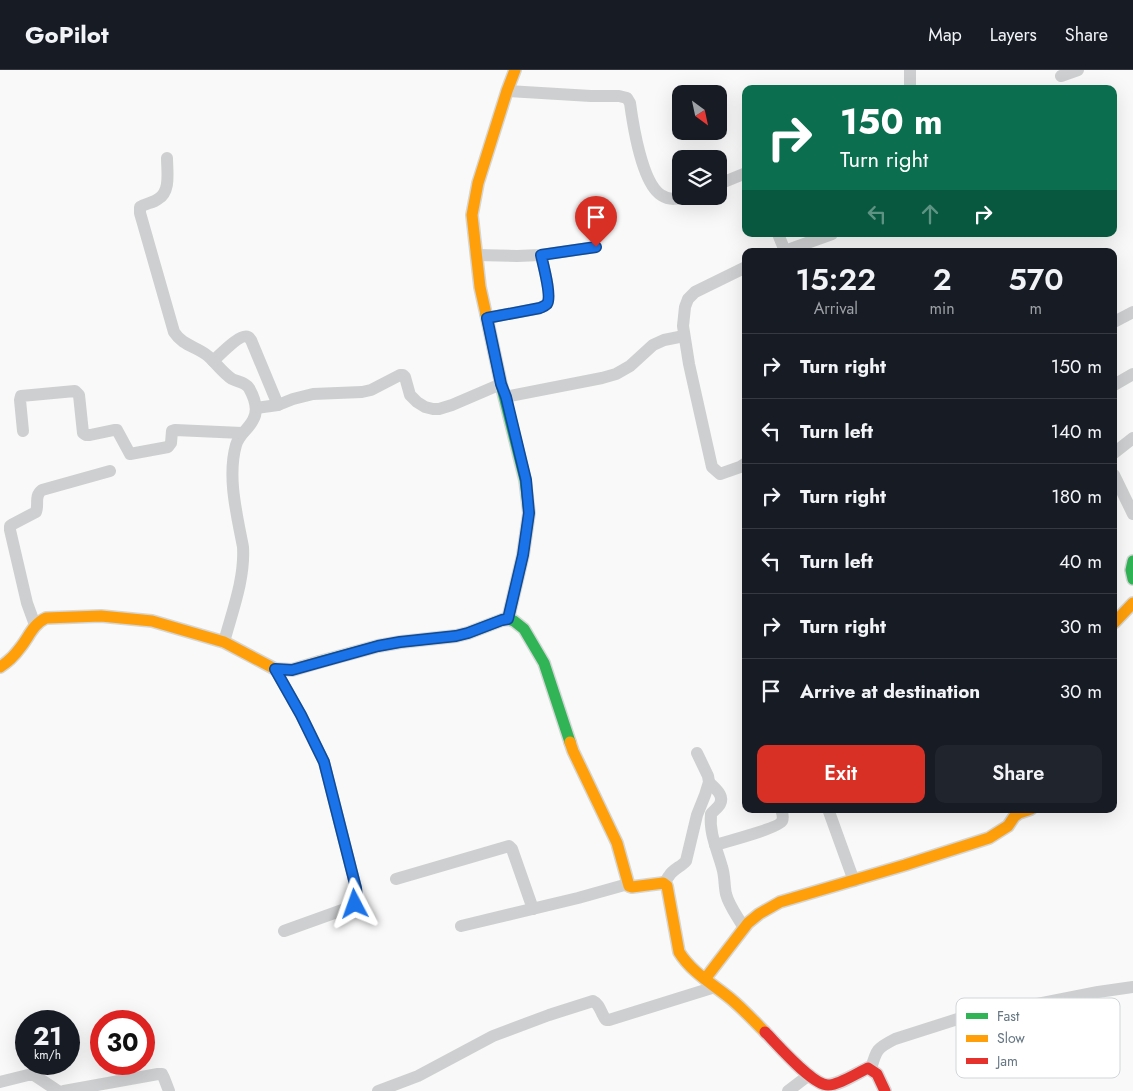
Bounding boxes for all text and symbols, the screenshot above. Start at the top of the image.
text: GoPilot [25,17,109,52]
text: Map [928,22,962,48]
text: Layers [990,22,1037,48]
text: Share [1065,22,1108,48]
north arrow [672,85,728,140]
map controls [672,85,727,205]
text: 150 m [840,97,943,147]
icon: right [757,105,822,170]
text: Turn right [840,143,928,175]
button: layers [672,150,727,205]
pin [575,196,617,247]
icon: left [863,200,891,228]
icon: ahead [916,200,944,228]
icon: right [969,200,997,228]
icon: arrive [582,203,610,231]
text: 15:22 [796,258,876,301]
text: 2 [933,258,952,301]
text: 570 [1008,258,1063,301]
text: Arrival [814,297,858,320]
text: min [930,297,955,320]
text: m [1030,297,1042,320]
icon: right [757,352,785,380]
text: Turn right [800,353,886,380]
text: 150 m [1051,353,1102,380]
icon: left [757,417,785,445]
text: Turn left [800,418,873,445]
text: 140 m [1050,418,1102,445]
icon: right [757,482,785,510]
text: Turn right [800,483,886,510]
text: 180 m [1051,483,1102,510]
icon: left [757,547,785,575]
text: Turn left [800,548,873,575]
text: 40 m [1059,548,1102,575]
icon: right [757,612,785,640]
text: Turn right [800,613,886,640]
text: 30 m [1060,613,1102,640]
icon: arrive [757,677,785,705]
text: Arrive at destination [800,678,980,705]
text: 30 m [1060,678,1102,705]
button: Exit [757,745,925,803]
button: Share [935,745,1102,803]
position arrow [328,877,380,929]
legend [956,998,1120,1078]
text: Fast [997,1006,1020,1026]
speed limit sign: 30 [90,1010,155,1075]
text: 21 [33,1018,62,1054]
text: Slow [997,1028,1025,1048]
text: km/h [34,1046,61,1064]
text: Jam [995,1051,1018,1071]

